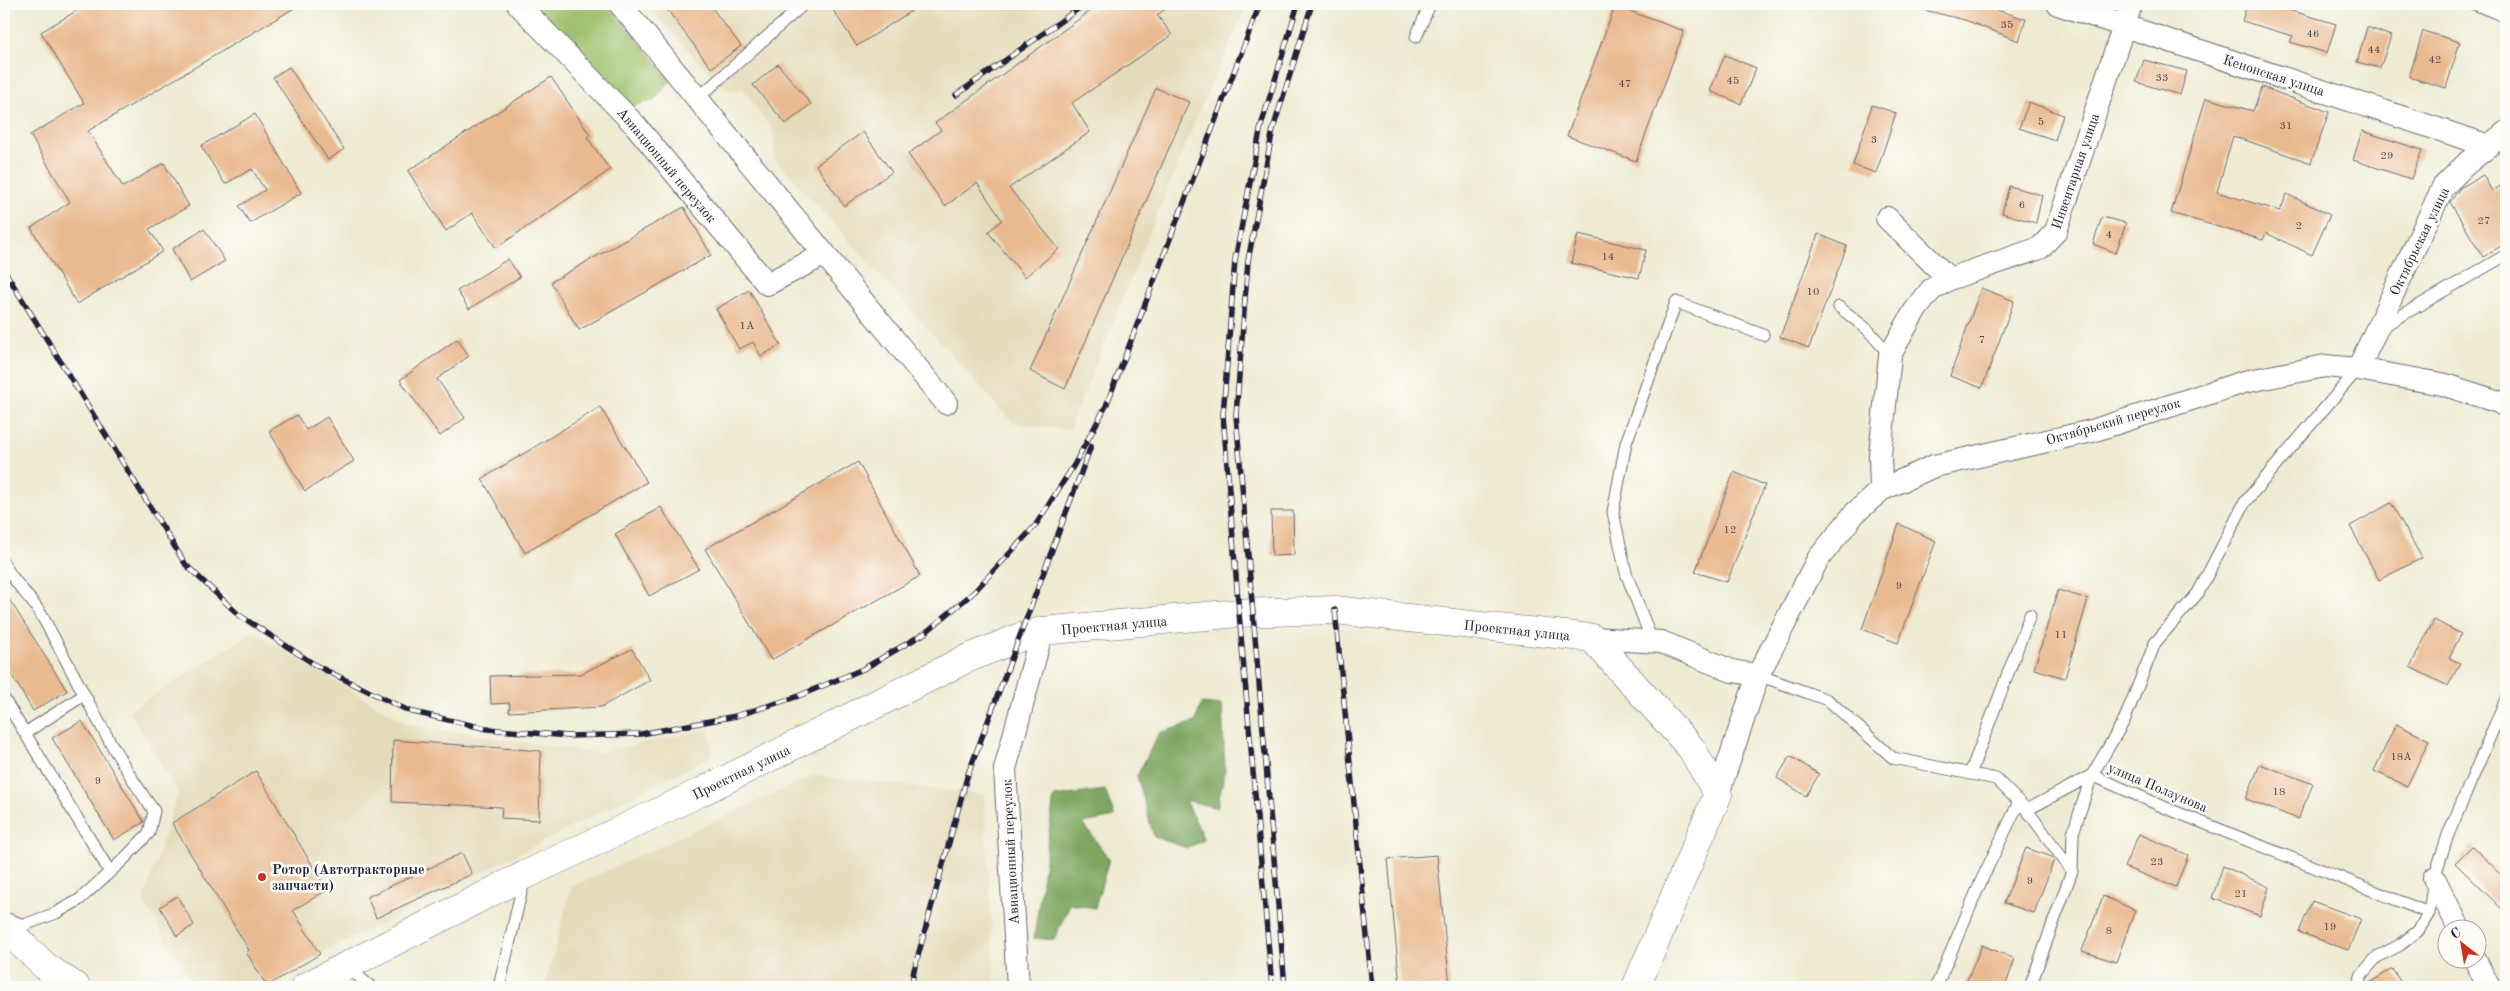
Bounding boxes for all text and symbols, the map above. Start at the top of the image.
house number: 35 [2001,20,2013,31]
house number: 46 [2307,29,2319,40]
house number: 44 [2368,45,2380,56]
street label: Кенонская улица [2221,53,2326,99]
house number: 42 [2429,55,2441,66]
house number: 33 [2156,73,2168,84]
house number: 45 [1727,76,1739,87]
house number: 47 [1619,79,1631,90]
street label: Авиационный переулок [614,105,718,226]
street label: Инвентарная улица [2050,111,2102,231]
house number: 5 [2038,117,2044,128]
house number: 31 [2280,121,2292,132]
house number: 3 [1871,135,1877,146]
house number: 29 [2381,151,2393,162]
street label: Октябрьская улица [2388,185,2452,298]
house number: 6 [2019,200,2025,211]
house number: 27 [2478,216,2490,227]
house number: 2 [2296,221,2302,232]
house number: 4 [2106,230,2112,241]
house number: 14 [1602,252,1614,263]
house number: 10 [1807,287,1819,298]
house number: 1А [740,321,755,332]
house number: 7 [1979,335,1985,346]
street label: Октябрьский переулок [2045,396,2182,448]
house number: 12 [1724,525,1736,536]
house number: 9 [1896,581,1902,592]
street label: Проектная улица [1060,614,1168,638]
street label: Проектная улица [1463,618,1571,644]
house number: 11 [2055,630,2067,641]
street label: Проектная улица [690,743,793,803]
house number: 18А [2390,752,2412,763]
street label: улица Ползунова [2106,761,2209,815]
house number: 9 [95,776,101,787]
street label: Авиационный переулок [1000,779,1022,925]
house number: 18 [2273,787,2285,798]
house number: 23 [2151,857,2163,868]
place label: Ротор (Автотракторные запчасти) [272,863,425,893]
marker: Ротор (Автотракторные запчасти) [256,871,268,883]
house number: 9 [2027,876,2033,887]
house number: 21 [2235,889,2247,900]
north arrow [2438,918,2488,968]
house number: 19 [2324,922,2336,933]
text: С [2448,925,2463,942]
house number: 8 [2106,926,2112,937]

